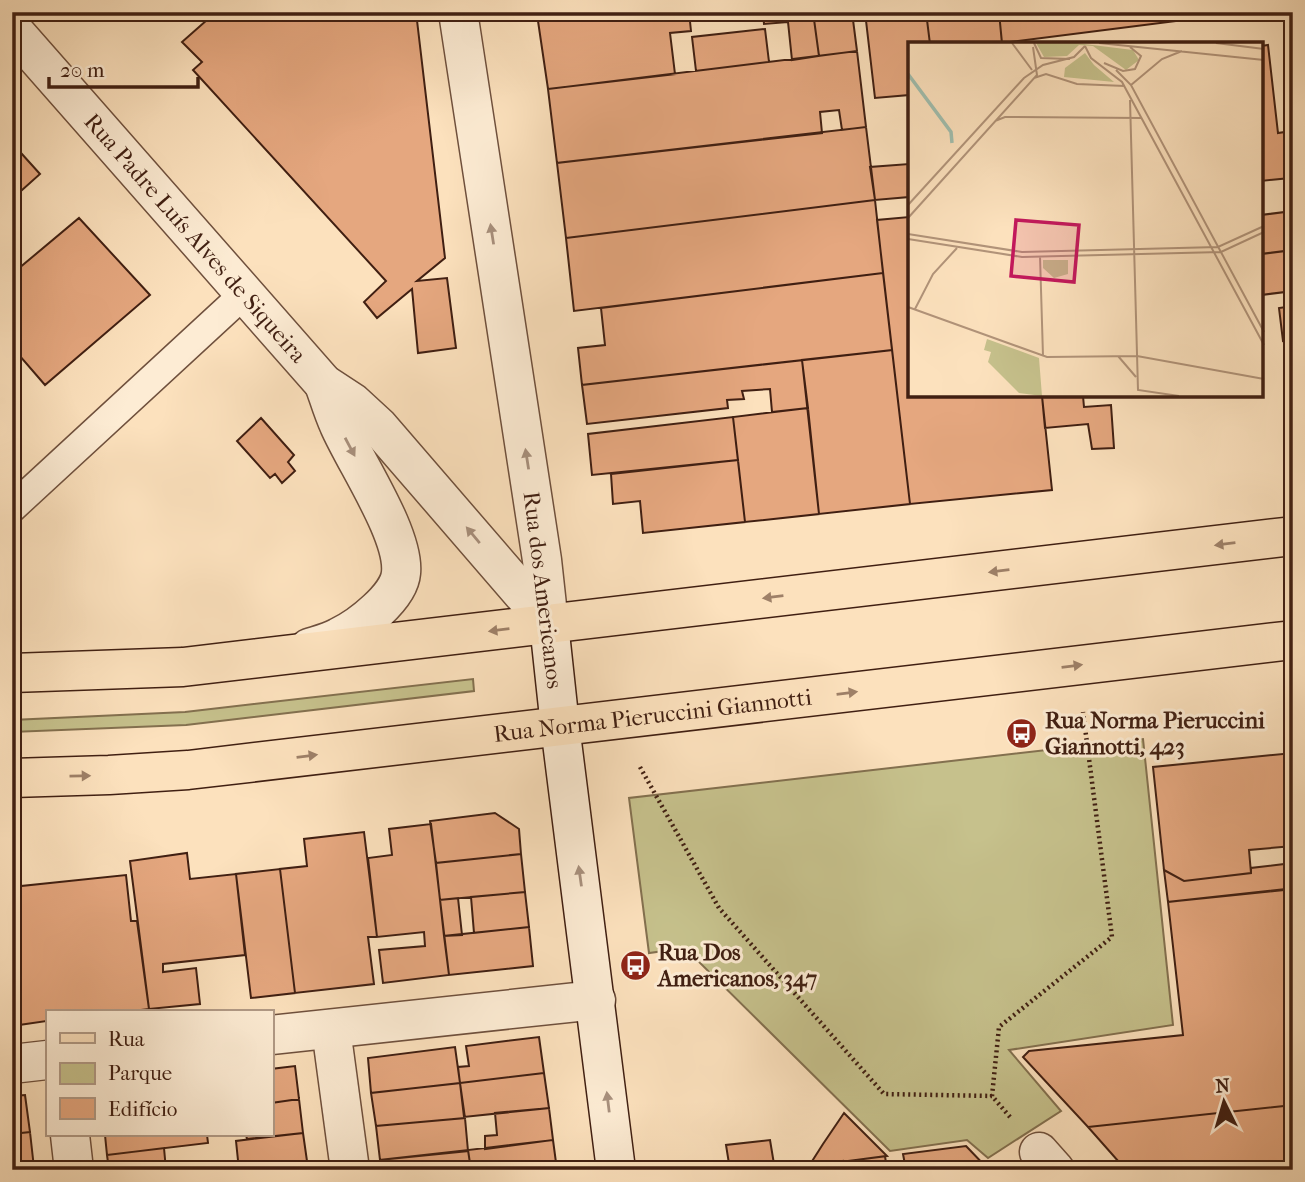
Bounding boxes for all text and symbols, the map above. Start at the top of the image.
inset map [908,42,1263,397]
scale bar [49,46,198,90]
text: 20 m [60,58,105,82]
street label: Rua Padre Luís Alves de Siqueira [79,108,312,368]
one-way arrow [486,223,497,245]
one-way arrow [344,437,356,457]
one-way arrow [521,448,532,470]
street label: Rua dos Americanos [518,490,568,690]
one-way arrow [466,527,481,544]
one-way arrow [1214,539,1236,550]
one-way arrow [988,565,1010,576]
one-way arrow [762,592,784,603]
one-way arrow [487,625,509,636]
one-way arrow [1062,661,1084,672]
street label: Rua Norma Pieruccini Giannotti [492,683,813,747]
one-way arrow [836,687,858,698]
place label: Rua Norma Pieruccini Giannotti, 423 [1045,707,1265,760]
bus stop icon: Rua Norma Pieruccini Giannotti, 423 [1005,716,1039,750]
one-way arrow [296,751,318,762]
one-way arrow [70,770,92,782]
one-way arrow [574,865,585,887]
place label: Rua Dos Americanos, 347 [656,939,817,992]
bus stop icon: Rua Dos Americanos, 347 [618,948,652,982]
legend [46,1010,273,1136]
text: Rua [108,1027,145,1051]
text: Parque [108,1061,172,1085]
north arrow [1190,1066,1260,1136]
text: N [1214,1074,1231,1098]
one-way arrow [603,1091,614,1113]
text: Edifício [108,1097,177,1121]

